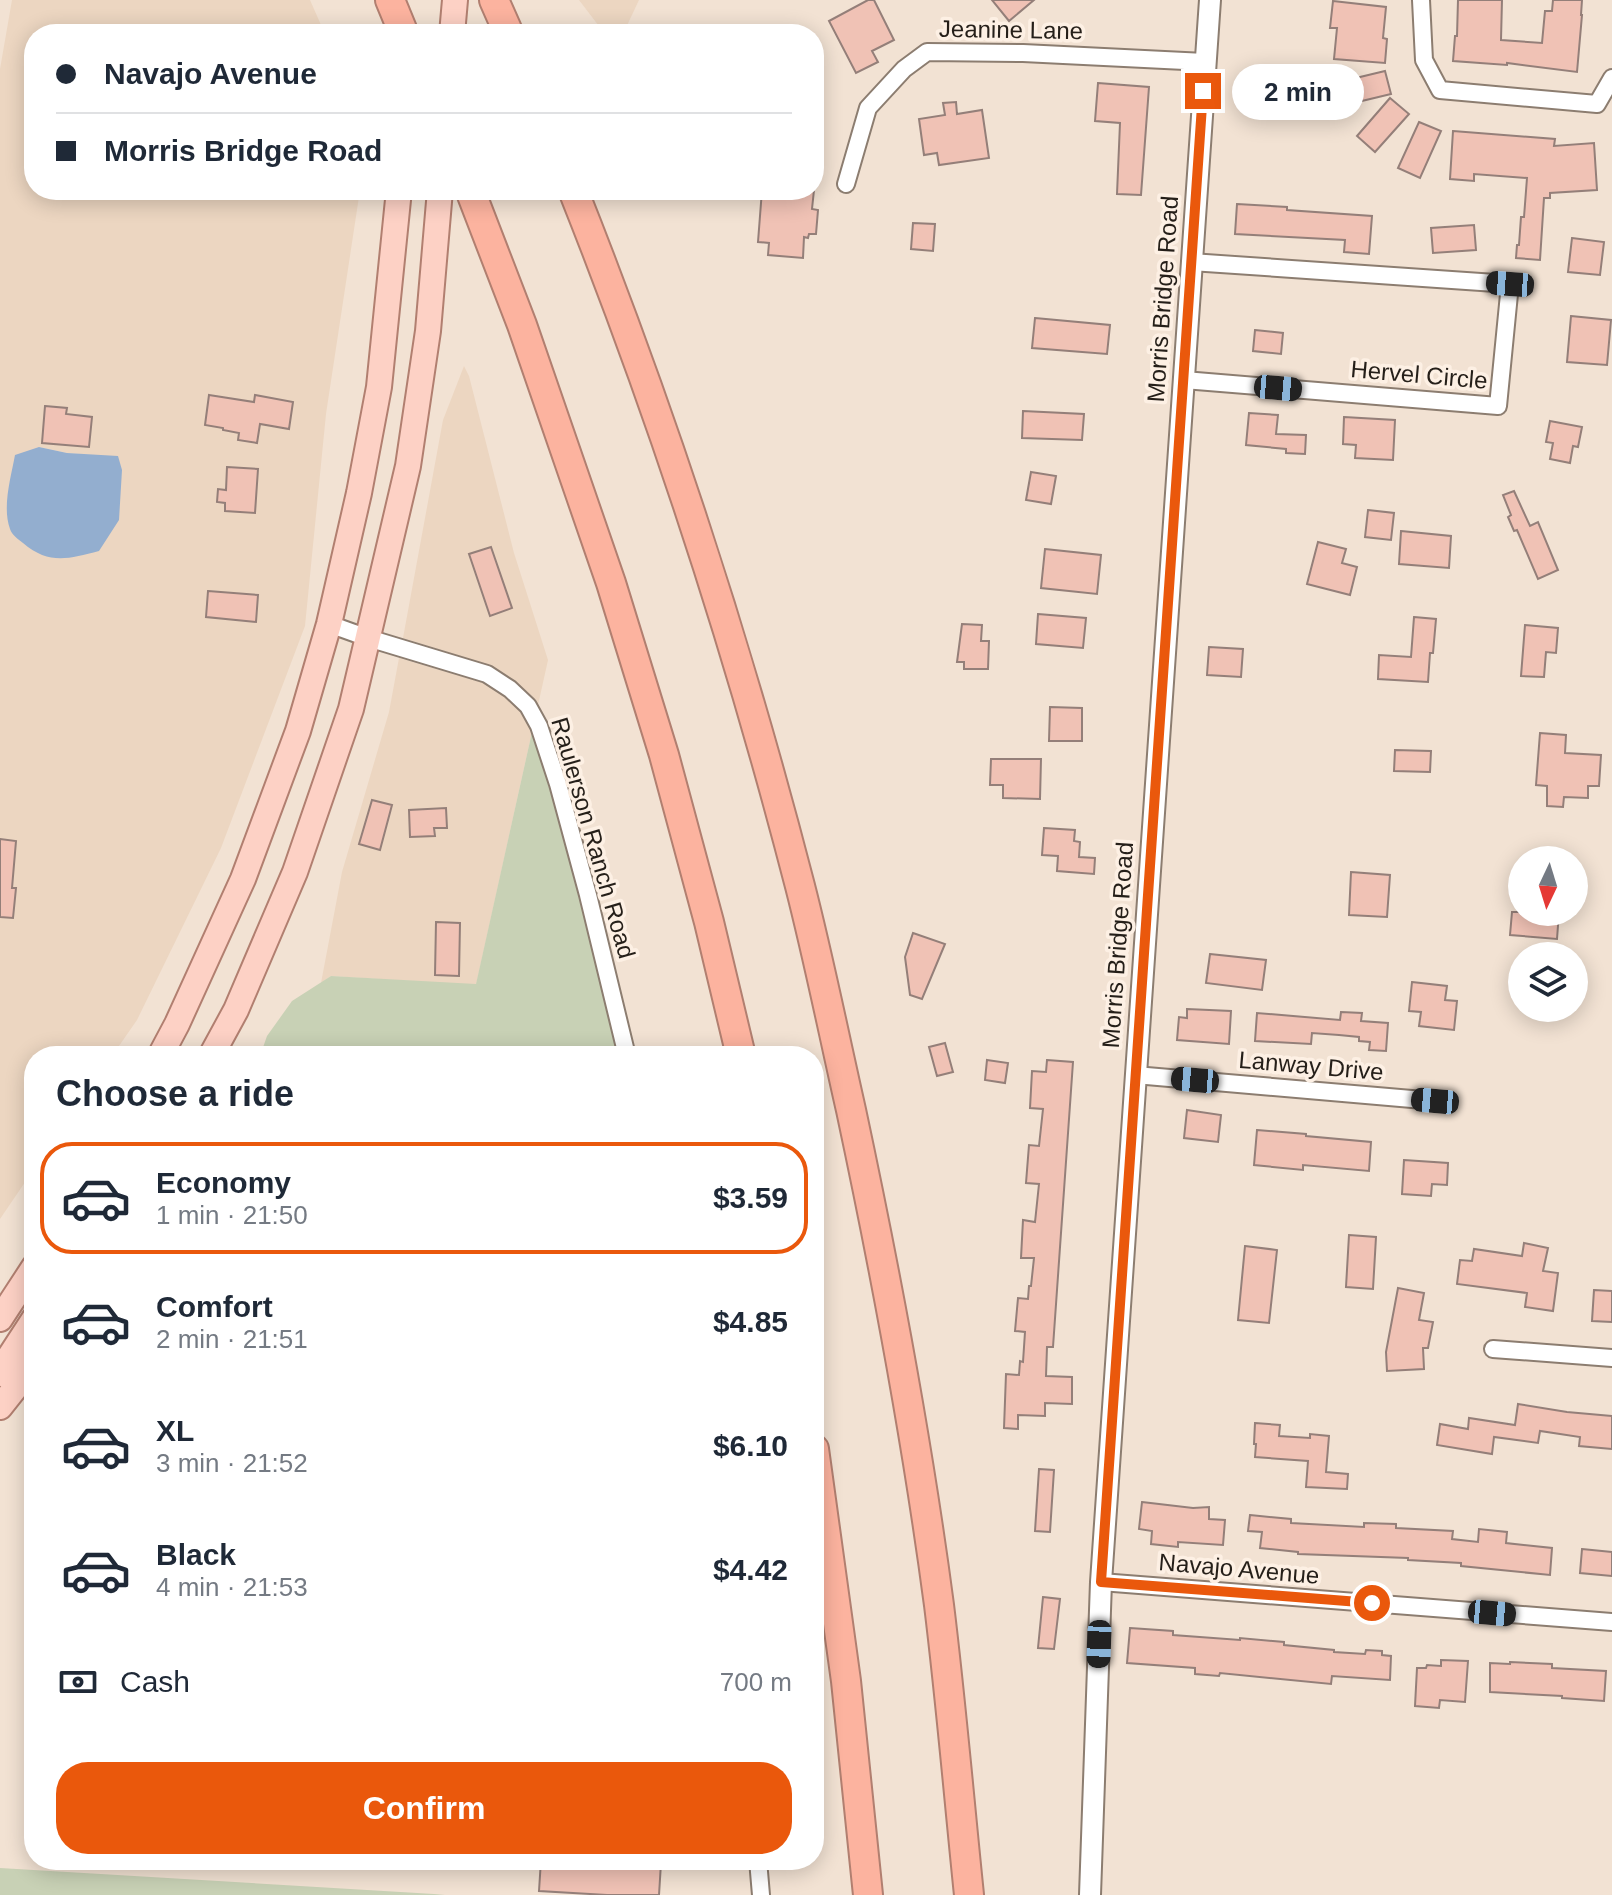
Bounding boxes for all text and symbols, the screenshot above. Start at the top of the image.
street label: Jeanine Lane [939,15,1083,44]
text: Navajo Avenue [104,57,317,90]
callout: 2 min [1231,63,1363,119]
route end [1185,73,1221,109]
text: 2 min [1264,77,1332,107]
text: Morris Bridge Road [104,134,382,167]
street label: Morris Bridge Road [1142,195,1183,403]
car [1485,270,1535,298]
street label: Hervel Circle [1349,355,1489,394]
car [1253,374,1303,402]
street label: Raulerson Ranch Road [546,714,641,961]
street label: Morris Bridge Road [1097,841,1138,1049]
north arrow [1508,846,1588,926]
map controls [1508,846,1588,1022]
button: layers [1508,942,1588,1022]
street label: Lanway Drive [1237,1046,1385,1085]
car [1170,1066,1220,1094]
text: Choose a ride [56,1073,294,1114]
car [1410,1087,1460,1115]
icon: car [60,1162,132,1234]
text: Economy [156,1166,291,1199]
text: $3.59 [713,1181,788,1214]
text: 1 min · 21:50 [156,1200,308,1230]
icon: car [60,1286,132,1358]
text: Comfort [156,1290,273,1323]
text: $4.85 [713,1305,788,1338]
text: 2 min · 21:51 [156,1324,308,1354]
icon: car [60,1410,132,1482]
text: XL [156,1414,194,1447]
text: $6.10 [713,1429,788,1462]
text: 3 min · 21:52 [156,1448,308,1478]
icon: car [60,1534,132,1606]
text: Black [156,1538,236,1571]
street label: Navajo Avenue [1158,1548,1320,1589]
text: $4.42 [713,1553,788,1586]
text: 4 min · 21:53 [156,1572,308,1602]
route start [1354,1585,1390,1621]
car [1467,1599,1517,1627]
car [1086,1620,1112,1668]
icon: cash [56,1660,100,1704]
text: Cash [120,1665,190,1698]
text: 700 m [720,1667,792,1697]
button: Confirm [56,1762,792,1854]

